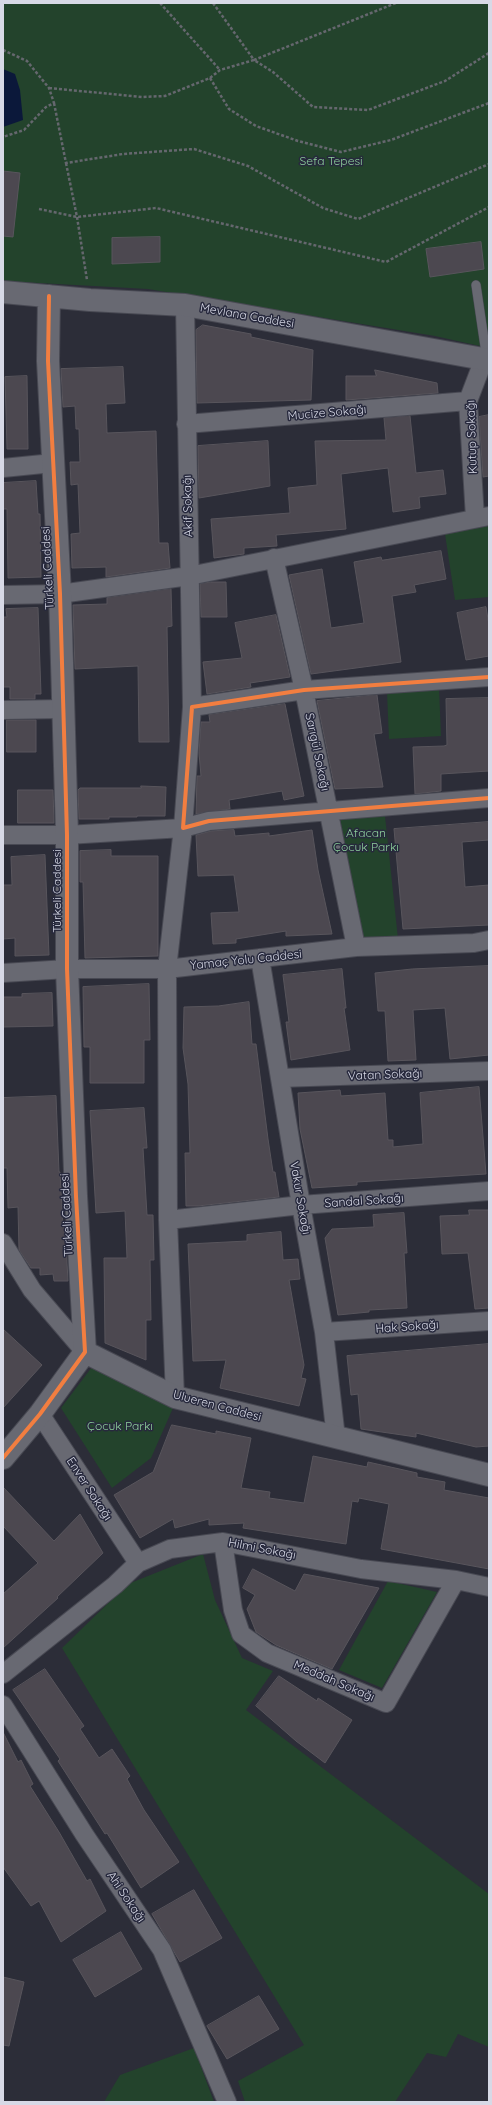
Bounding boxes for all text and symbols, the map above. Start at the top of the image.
park label: Sefa Tepesi [299,154,363,168]
street label: Mevlana Caddesi [199,301,295,331]
street label: Kutup Sokağı [464,400,480,474]
street label: Mucize Sokağı [287,402,367,424]
street label: Akif Sokağı [180,475,196,537]
street label: Türkeli Caddesi [39,526,57,610]
street label: Sarıgül Sokağı [302,712,332,792]
park label: Afacan Çocuk Parkı [333,826,399,854]
street label: Türkeli Caddesi [50,849,64,933]
street label: Yamaç Yolu Caddesi [189,947,303,973]
street label: Vatan Sokağı [348,1067,422,1083]
street label: Vakur Sokağı [286,1160,314,1236]
street label: Türkeli Caddesi [58,1173,76,1257]
street label: Sandal Sokağı [324,1191,404,1211]
street label: Hak Sokağı [375,1318,439,1336]
street label: Ulueren Caddesi [171,1387,263,1425]
park label: Çocuk Parkı [87,1419,153,1433]
street label: Enver Sokağı [63,1455,115,1523]
street label: Hilmi Sokağı [227,1535,297,1563]
street label: Meddah Sokağı [291,1658,377,1704]
street label: Ahi Sokağı [104,1869,148,1925]

